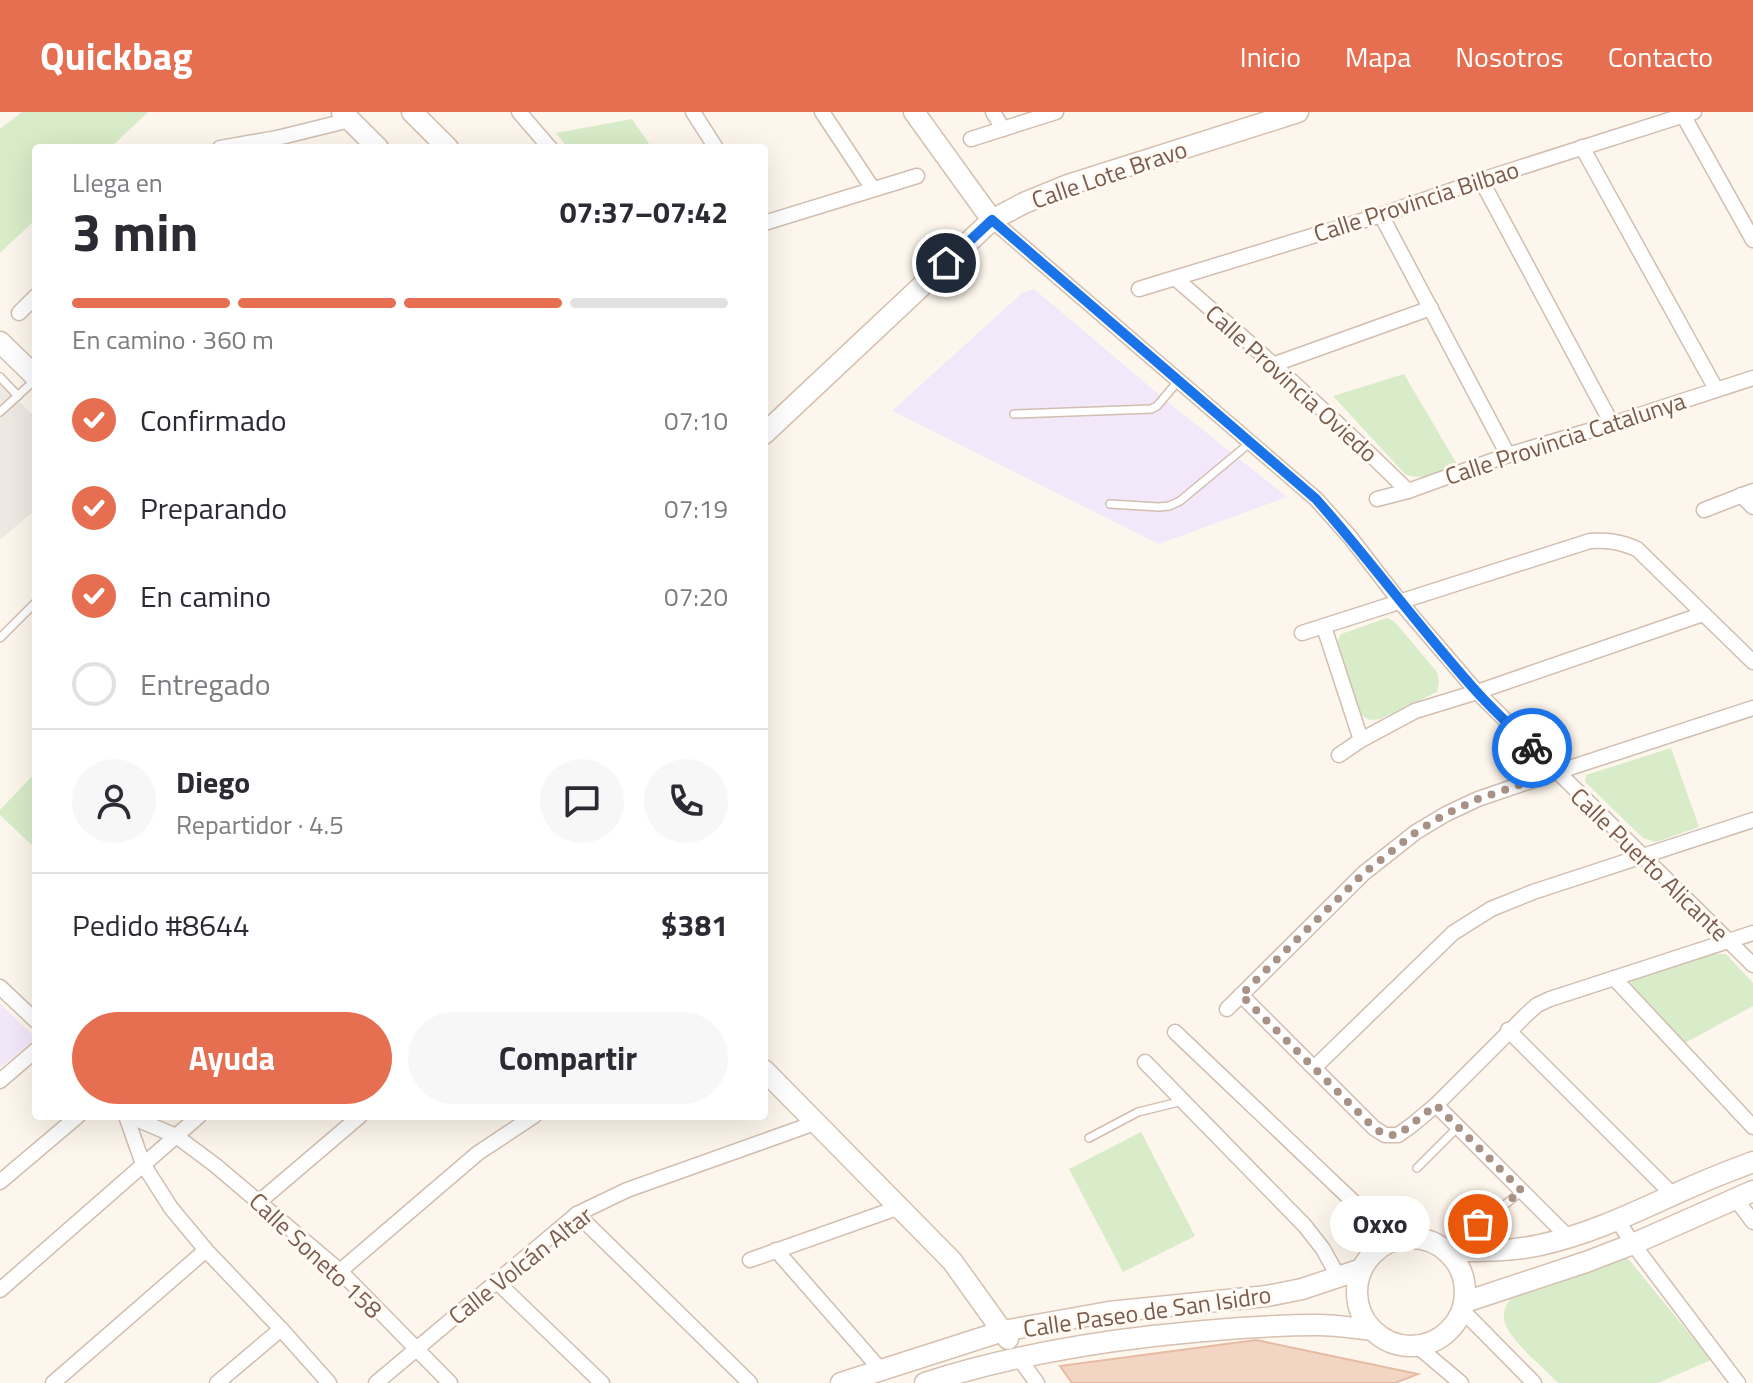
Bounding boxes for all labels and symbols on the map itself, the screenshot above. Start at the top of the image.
street label: Calle Lote Bravo [1026,131,1192,217]
street label: Calle Provincia Bilbao [1309,151,1523,251]
pin [912,229,980,297]
street label: Calle Provincia Oviedo [1198,296,1386,470]
street label: Calle Provincia Catalunya [1440,382,1690,494]
courier [1492,708,1572,788]
street label: Calle Puerto Alicante [1563,779,1737,949]
street label: Calle Soneto 158 [241,1184,391,1326]
pin [1444,1190,1512,1258]
callout: Oxxo [1330,1196,1430,1252]
street label: Calle Volcán Altar [440,1197,600,1333]
street label: Calle Paseo de San Isidro [1021,1276,1273,1346]

